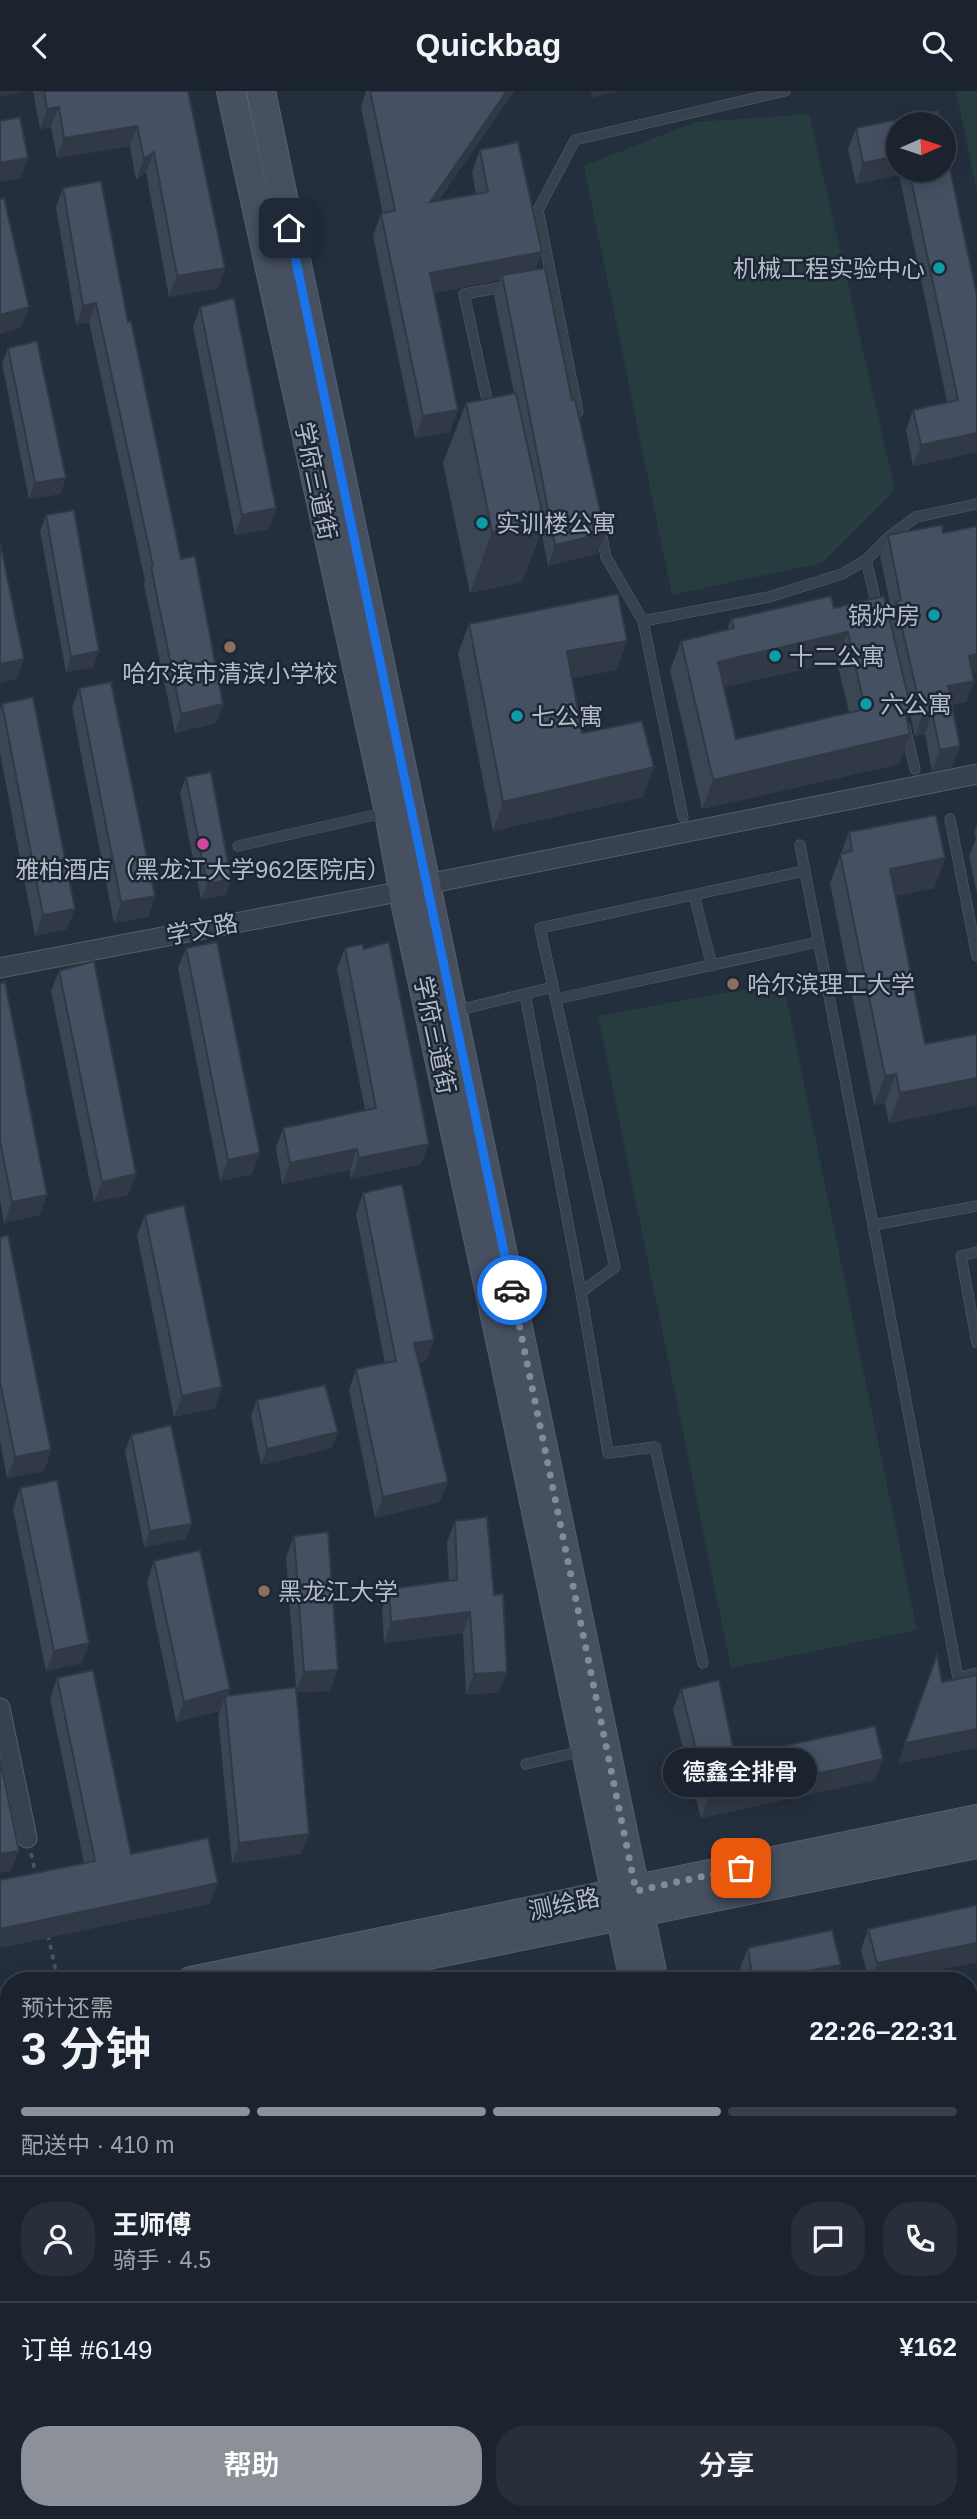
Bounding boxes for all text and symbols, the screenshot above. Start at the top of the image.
icon: back [21,27,59,65]
text: Quickbag [416,27,561,63]
icon: search [918,27,956,65]
north arrow [886,112,956,182]
map controls [886,112,956,182]
pin [259,198,319,258]
icon: home [270,209,308,247]
place label: 机械工程实验中心 [733,255,925,282]
marker: 机械工程实验中心 [931,260,947,276]
street label: 学府三道街 [290,420,342,542]
place label: 实训楼公寓 [496,510,616,537]
marker: 实训楼公寓 [474,515,490,531]
place label: 锅炉房 [848,602,920,629]
marker: 锅炉房 [926,607,942,623]
marker: 哈尔滨市清滨小学校 [222,639,238,655]
place label: 十二公寓 [789,643,885,670]
marker: 十二公寓 [767,648,783,664]
place label: 哈尔滨市清滨小学校 [122,660,338,687]
place label: 六公寓 [880,691,952,718]
marker: 六公寓 [858,696,874,712]
place label: 七公寓 [531,703,603,730]
marker: 七公寓 [509,708,525,724]
marker: 雅柏酒店（黑龙江大学962医院店） [195,836,211,852]
place label: 雅柏酒店（黑龙江大学962医院店） [15,856,391,883]
street label: 学文路 [164,909,240,949]
place label: 哈尔滨理工大学 [747,971,915,998]
street label: 学府三道街 [409,974,461,1096]
marker: 哈尔滨理工大学 [725,976,741,992]
courier [477,1255,547,1325]
icon: car [493,1271,531,1309]
place label: 黑龙江大学 [278,1578,398,1605]
marker: 黑龙江大学 [256,1583,272,1599]
callout: 德鑫全排骨 [664,1749,818,1798]
text: 德鑫全排骨 [683,1759,798,1785]
pin [711,1838,771,1898]
icon: bag [722,1849,760,1887]
street label: 测绘路 [526,1883,602,1925]
text: 预计还需 [21,1995,113,2021]
text: 22:26–22:31 [810,2016,957,2046]
text: 3 分钟 [21,2023,151,2075]
text: 配送中 · 410 m [21,2132,174,2158]
button: person [21,2202,95,2276]
button: chat [791,2202,865,2276]
button: phone [883,2202,957,2276]
text: 王师傅 [113,2210,191,2240]
text: 骑手 · 4.5 [113,2247,211,2273]
text: ¥162 [899,2332,957,2362]
text: 订单 #6149 [21,2335,153,2365]
button: 帮助 [21,2426,482,2506]
button: 分享 [496,2426,957,2506]

